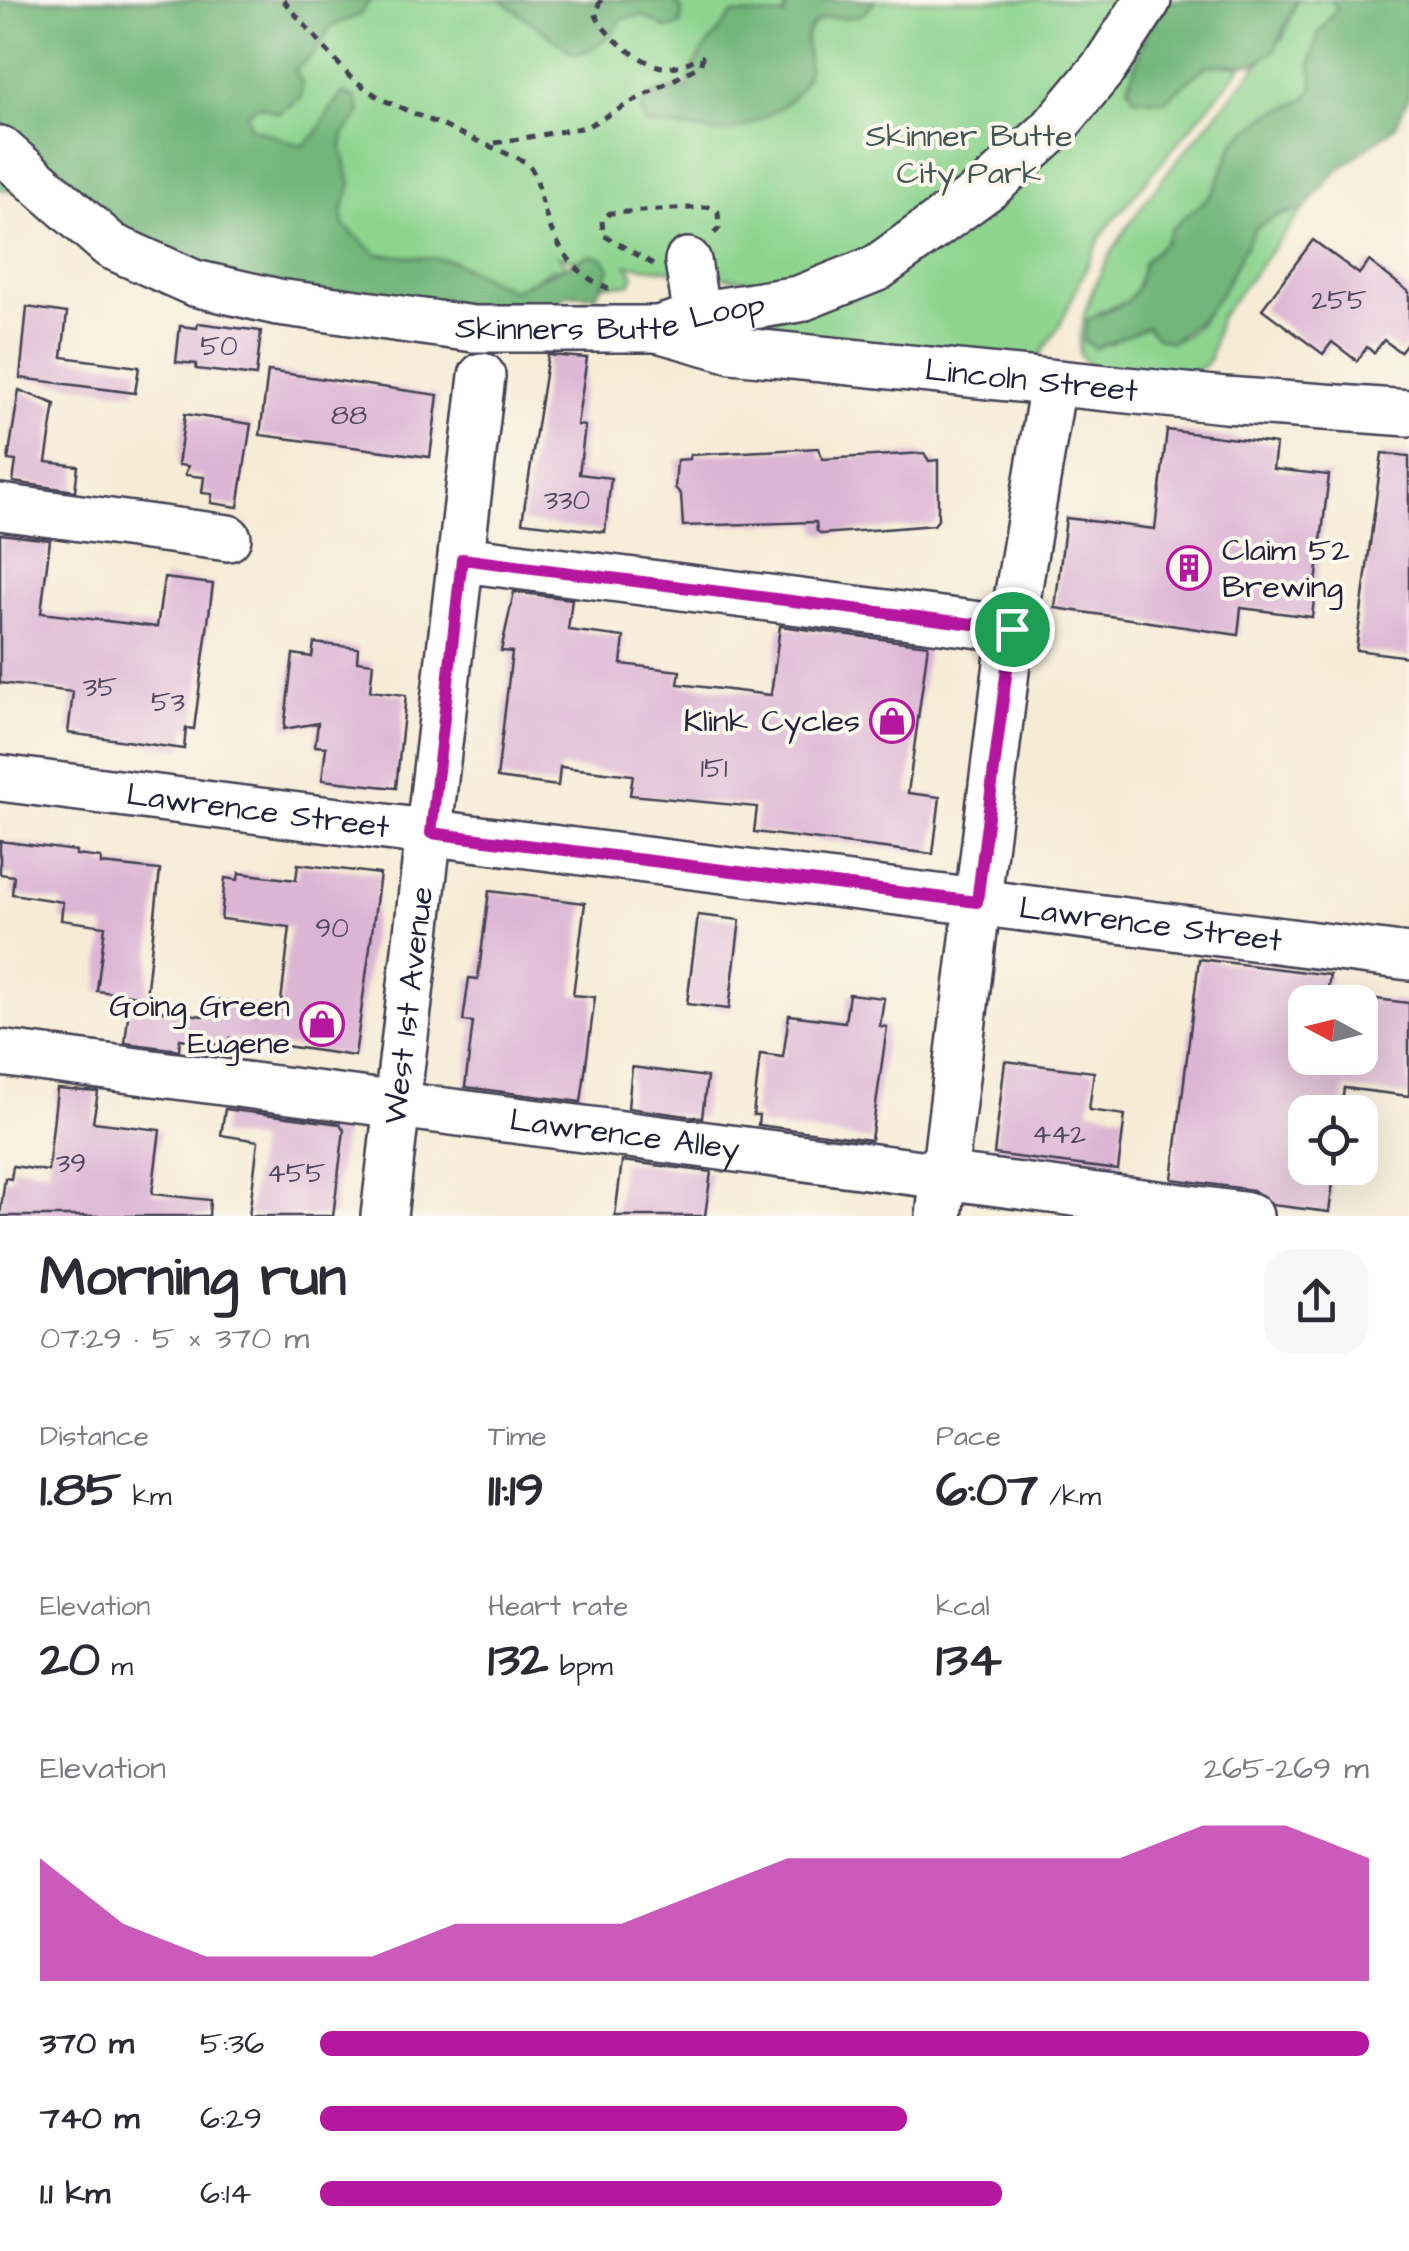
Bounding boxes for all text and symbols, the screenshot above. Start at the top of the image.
park label: Skinner Butte City Park [865,114,1073,196]
house number: 255 [1311,281,1367,320]
street label: Skinners Butte Loop [453,282,768,352]
house number: 50 [200,327,238,366]
street label: Lincoln Street [923,347,1140,414]
house number: 88 [331,396,367,435]
house number: 330 [544,481,590,520]
place label: Claim 52 Brewing [1222,528,1350,610]
building icon: Claim 52 Brewing [1166,545,1212,591]
pin [970,587,1055,672]
icon: arrive [985,602,1040,657]
house number: 35 [83,668,117,707]
house number: 53 [151,683,185,722]
shop icon: Klink Cycles [869,698,915,744]
place label: Klink Cycles [683,699,860,744]
house number: 151 [701,749,728,788]
street label: Lawrence Street [124,772,392,850]
street label: West 1st Avenue [372,884,445,1127]
street label: Lawrence Street [1017,885,1285,963]
house number: 90 [315,909,349,948]
place label: Going Green Eugene [109,984,290,1066]
north arrow [1288,985,1378,1075]
map controls [1288,985,1378,1185]
shop icon: Going Green Eugene [299,1001,345,1047]
button: locate [1288,1095,1378,1185]
street label: Lawrence Alley [507,1097,742,1172]
house number: 442 [1032,1115,1086,1154]
house number: 39 [56,1144,86,1183]
house number: 455 [267,1154,326,1193]
text: Morning run [40,1240,346,1316]
button: share [1264,1249,1369,1354]
text: 07:29 · 5 × 370 m [40,1316,309,1361]
text: Distance [40,1417,149,1456]
text: Time [488,1417,547,1456]
text: Pace [936,1417,1001,1456]
text: 1.85 [40,1456,121,1525]
text: 11:19 [488,1456,544,1525]
text: 6:07 [936,1456,1038,1525]
text: km [121,1477,171,1516]
text: /km [1038,1477,1101,1516]
text: Elevation [40,1587,150,1626]
text: Heart rate [488,1587,629,1626]
text: kcal [936,1587,990,1626]
text: 20 [40,1626,100,1695]
text: 132 [488,1626,548,1695]
text: 134 [936,1626,1002,1695]
text: m [100,1647,133,1686]
text: bpm [548,1647,613,1686]
text: Elevation [40,1746,166,1791]
text: 265–269 m [1204,1746,1369,1791]
text: 370 m [40,2021,134,2066]
text: 5:36 [200,2021,264,2066]
text: 740 m [40,2096,139,2141]
text: 6:29 [200,2096,262,2141]
text: 1.1 km [40,2171,110,2216]
text: 6:14 [200,2171,251,2216]

